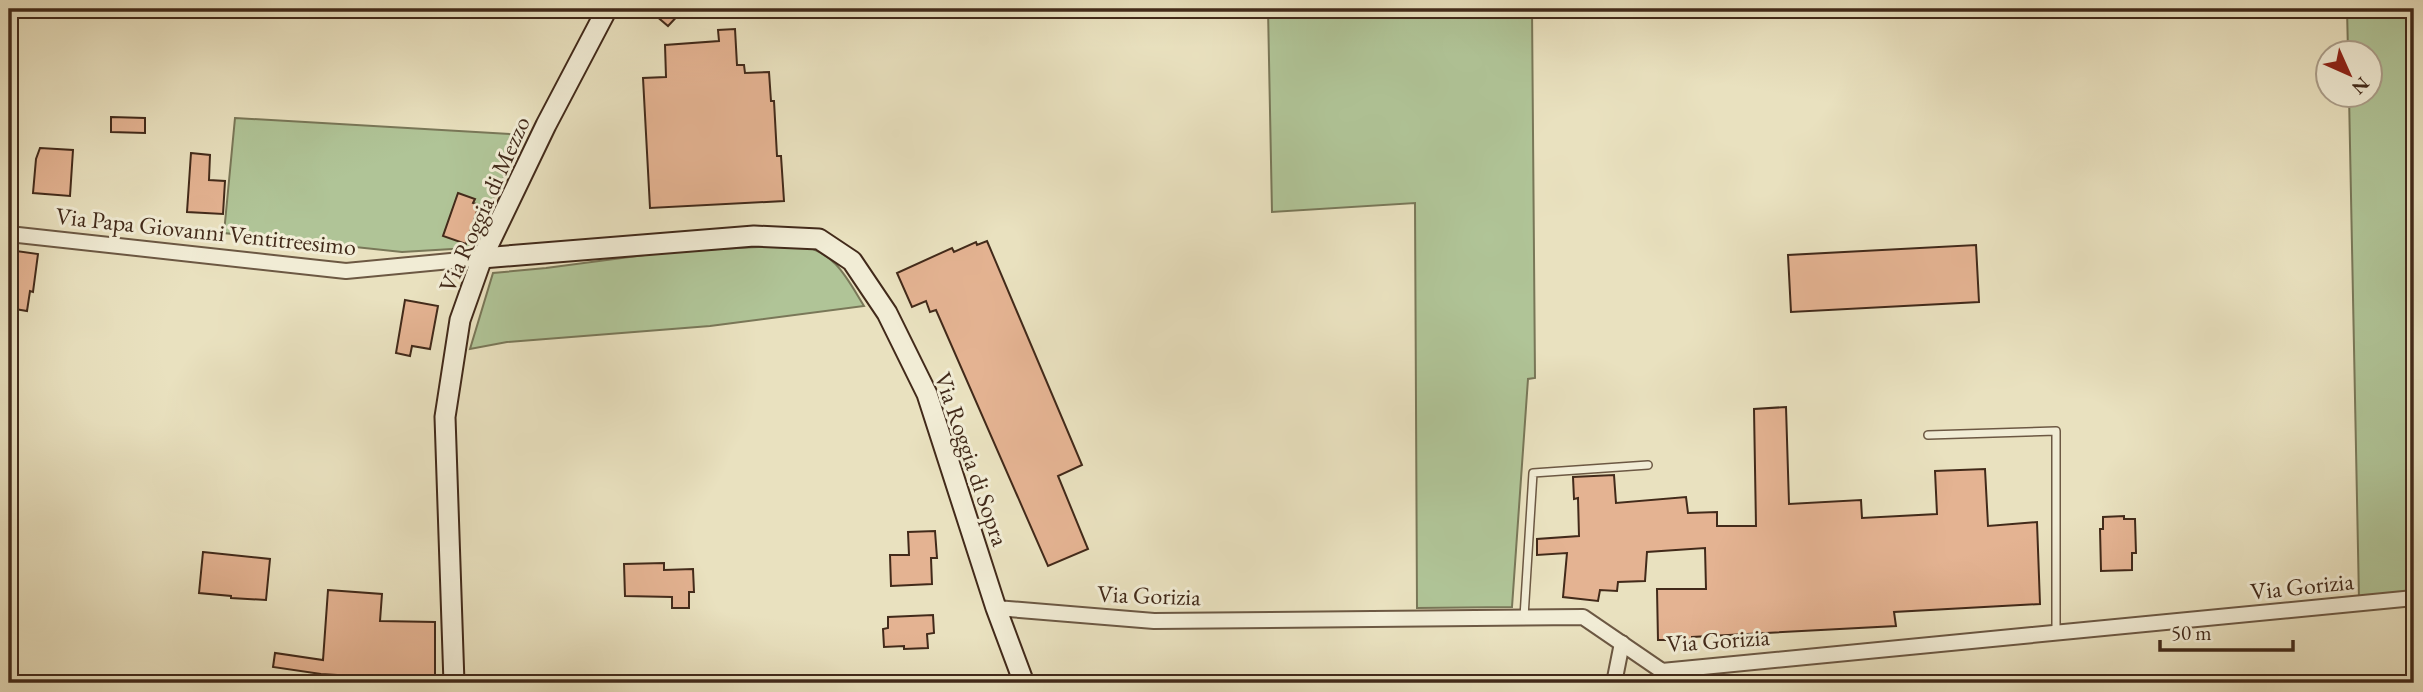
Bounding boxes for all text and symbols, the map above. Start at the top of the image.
north arrow [2314,38,2384,108]
text: N [2346,71,2375,100]
street label: Via Roggia di Mezzo [431,111,537,297]
street label: Via Papa Giovanni Ventitreesimo [54,200,358,262]
street label: Via Roggia di Sopra [928,368,1016,550]
street label: Via Gorizia [2249,565,2356,607]
street label: Via Gorizia [1097,578,1202,612]
scale bar [2160,608,2294,652]
text: 50 m [2171,619,2212,646]
street label: Via Gorizia [1665,621,1771,659]

